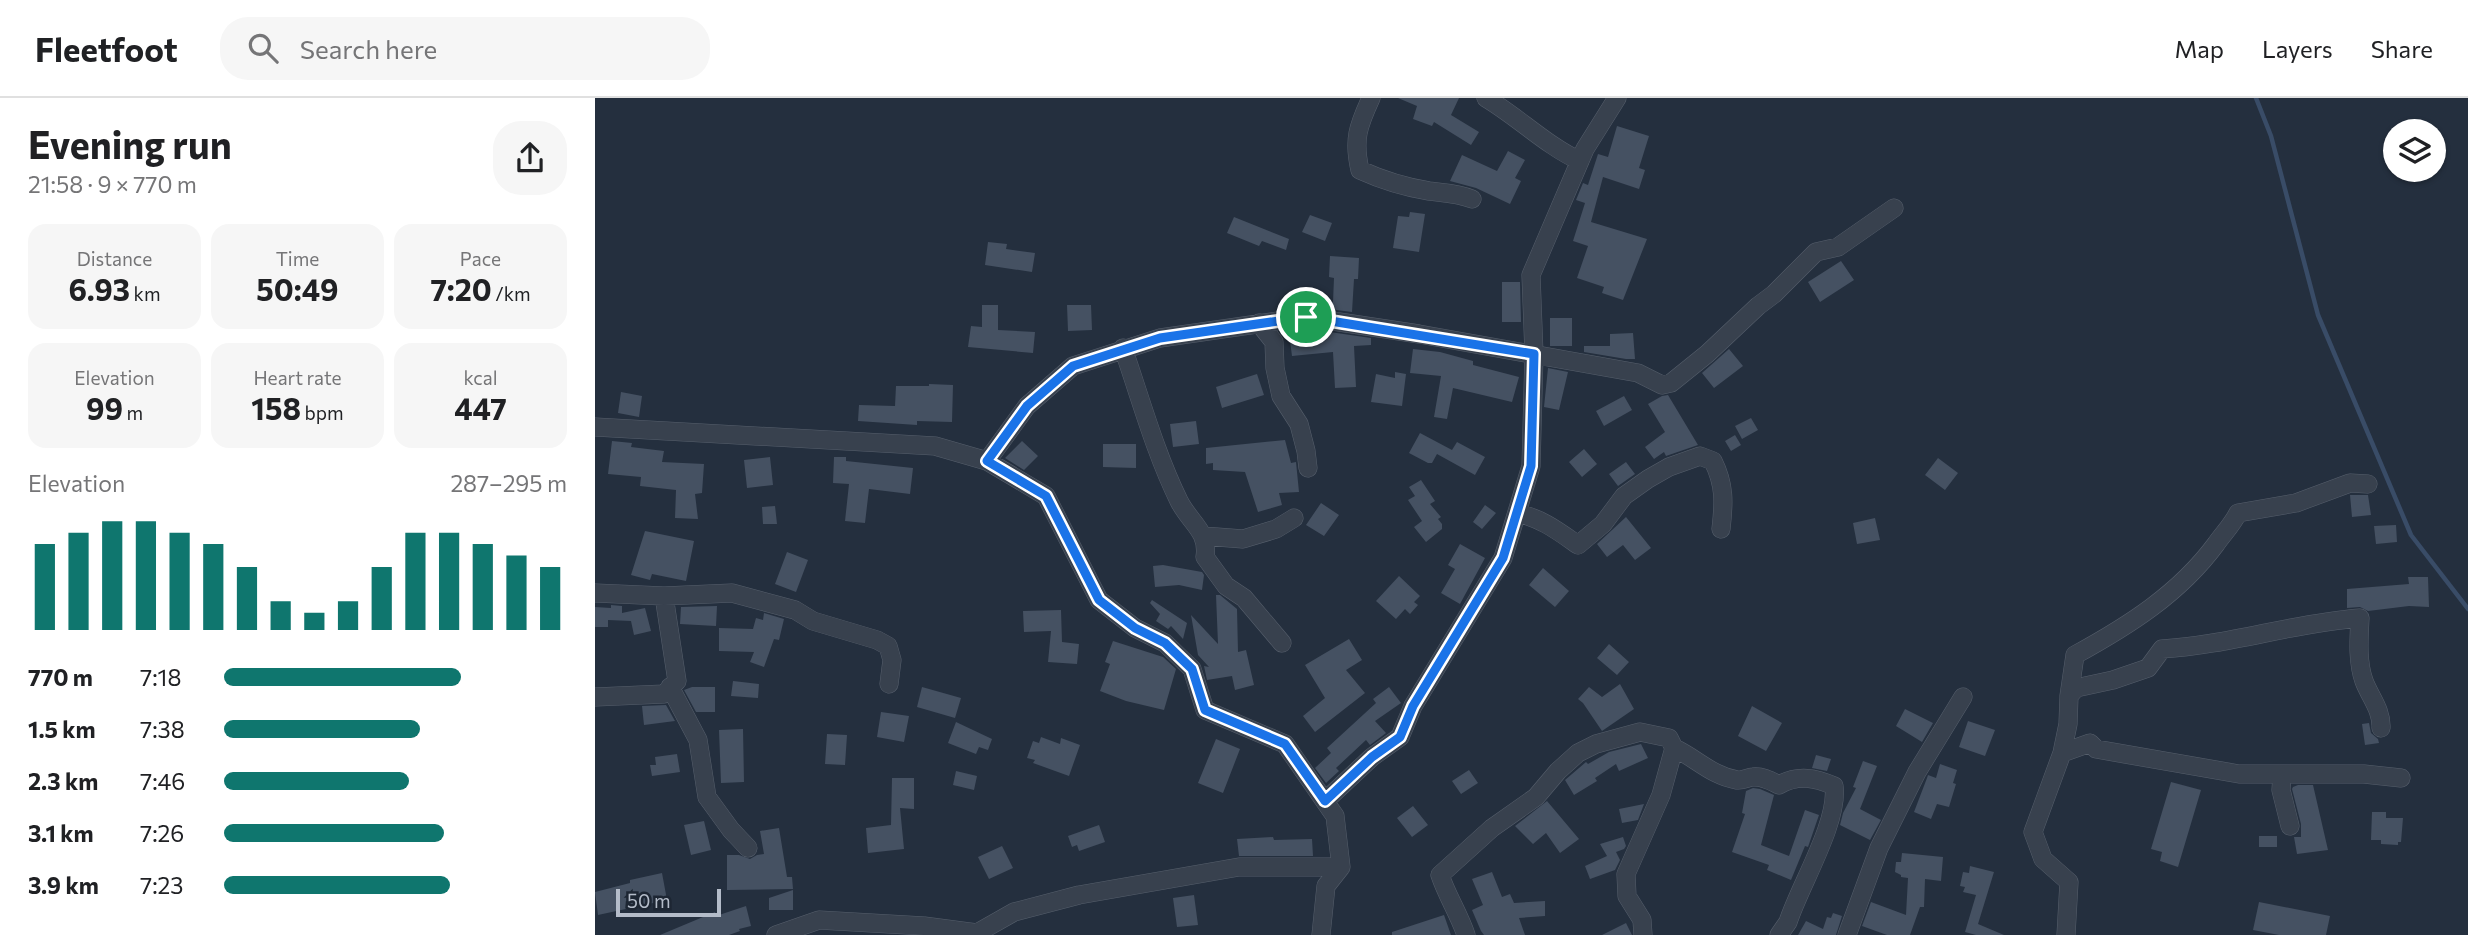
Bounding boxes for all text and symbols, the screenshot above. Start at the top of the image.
search box [220,17,710,80]
text: Fleetfoot [35,28,178,69]
icon: search [244,29,282,67]
text: Search here [300,33,437,64]
text: Map [2175,34,2224,63]
text: Layers [2262,34,2333,63]
text: Share [2371,34,2433,63]
map controls [2383,119,2446,182]
button: layers [2383,119,2446,182]
text: Evening run [28,120,232,167]
button: share [493,121,567,195]
text: 21:58 · 9 × 770 m [28,170,197,198]
text: Distance [77,247,152,270]
text: Time [276,247,319,270]
text: Pace [460,247,501,270]
text: 6.93 [69,270,130,307]
text: 50:49 [256,270,339,307]
text: 7:20 [430,270,492,307]
text: km [130,282,160,305]
text: /km [492,282,531,305]
pin [1276,287,1336,347]
icon: arrive [1287,298,1325,336]
text: Elevation [74,366,155,389]
text: Heart rate [253,366,342,389]
text: kcal [463,366,498,389]
text: 99 [86,389,123,426]
text: 158 [251,389,301,426]
text: 447 [454,389,507,426]
text: m [123,401,143,424]
text: bpm [301,401,344,424]
text: Elevation [28,469,125,497]
text: 287–295 m [450,469,567,497]
text: 770 m [28,663,93,691]
text: 7:18 [140,663,181,691]
text: 1.5 km [28,715,96,743]
text: 7:38 [140,715,185,743]
text: 2.3 km [28,767,98,795]
text: 7:46 [140,767,185,795]
text: 3.1 km [28,819,94,847]
text: 7:26 [140,819,184,847]
text: 3.9 km [28,871,99,899]
text: 7:23 [140,871,183,899]
scale bar [616,886,721,918]
text: 50 m [627,889,671,912]

